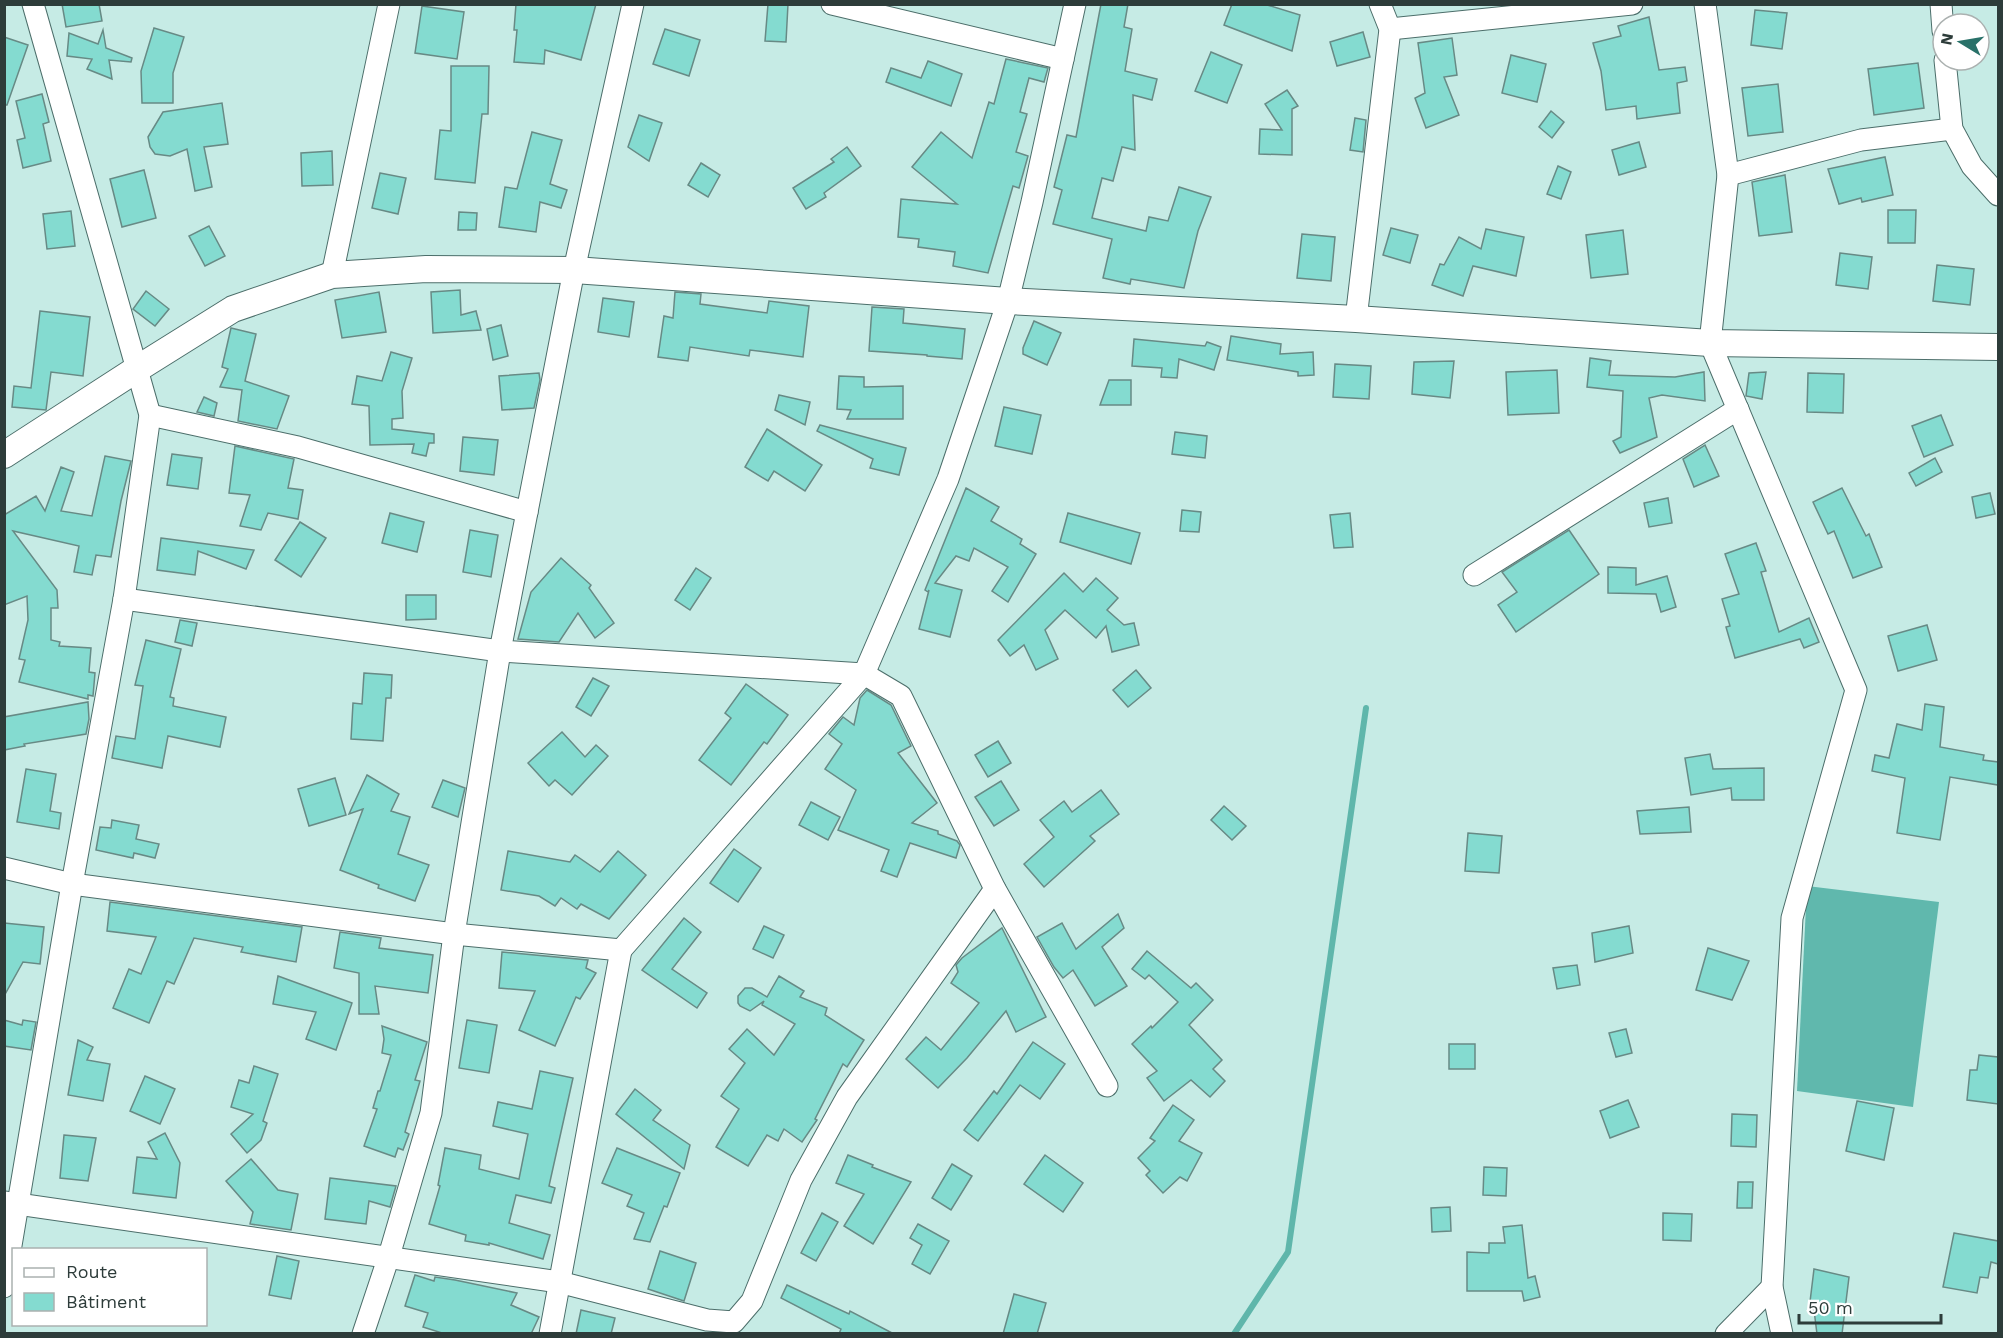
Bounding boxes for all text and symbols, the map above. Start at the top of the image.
north arrow [1931,12,1991,72]
text: N [1936,32,1957,47]
legend [12,1248,207,1326]
text: Route [66,1261,118,1282]
scale bar [1799,1287,1942,1325]
text: Bâtiment [66,1291,146,1312]
text: 50 m [1808,1297,1853,1318]

